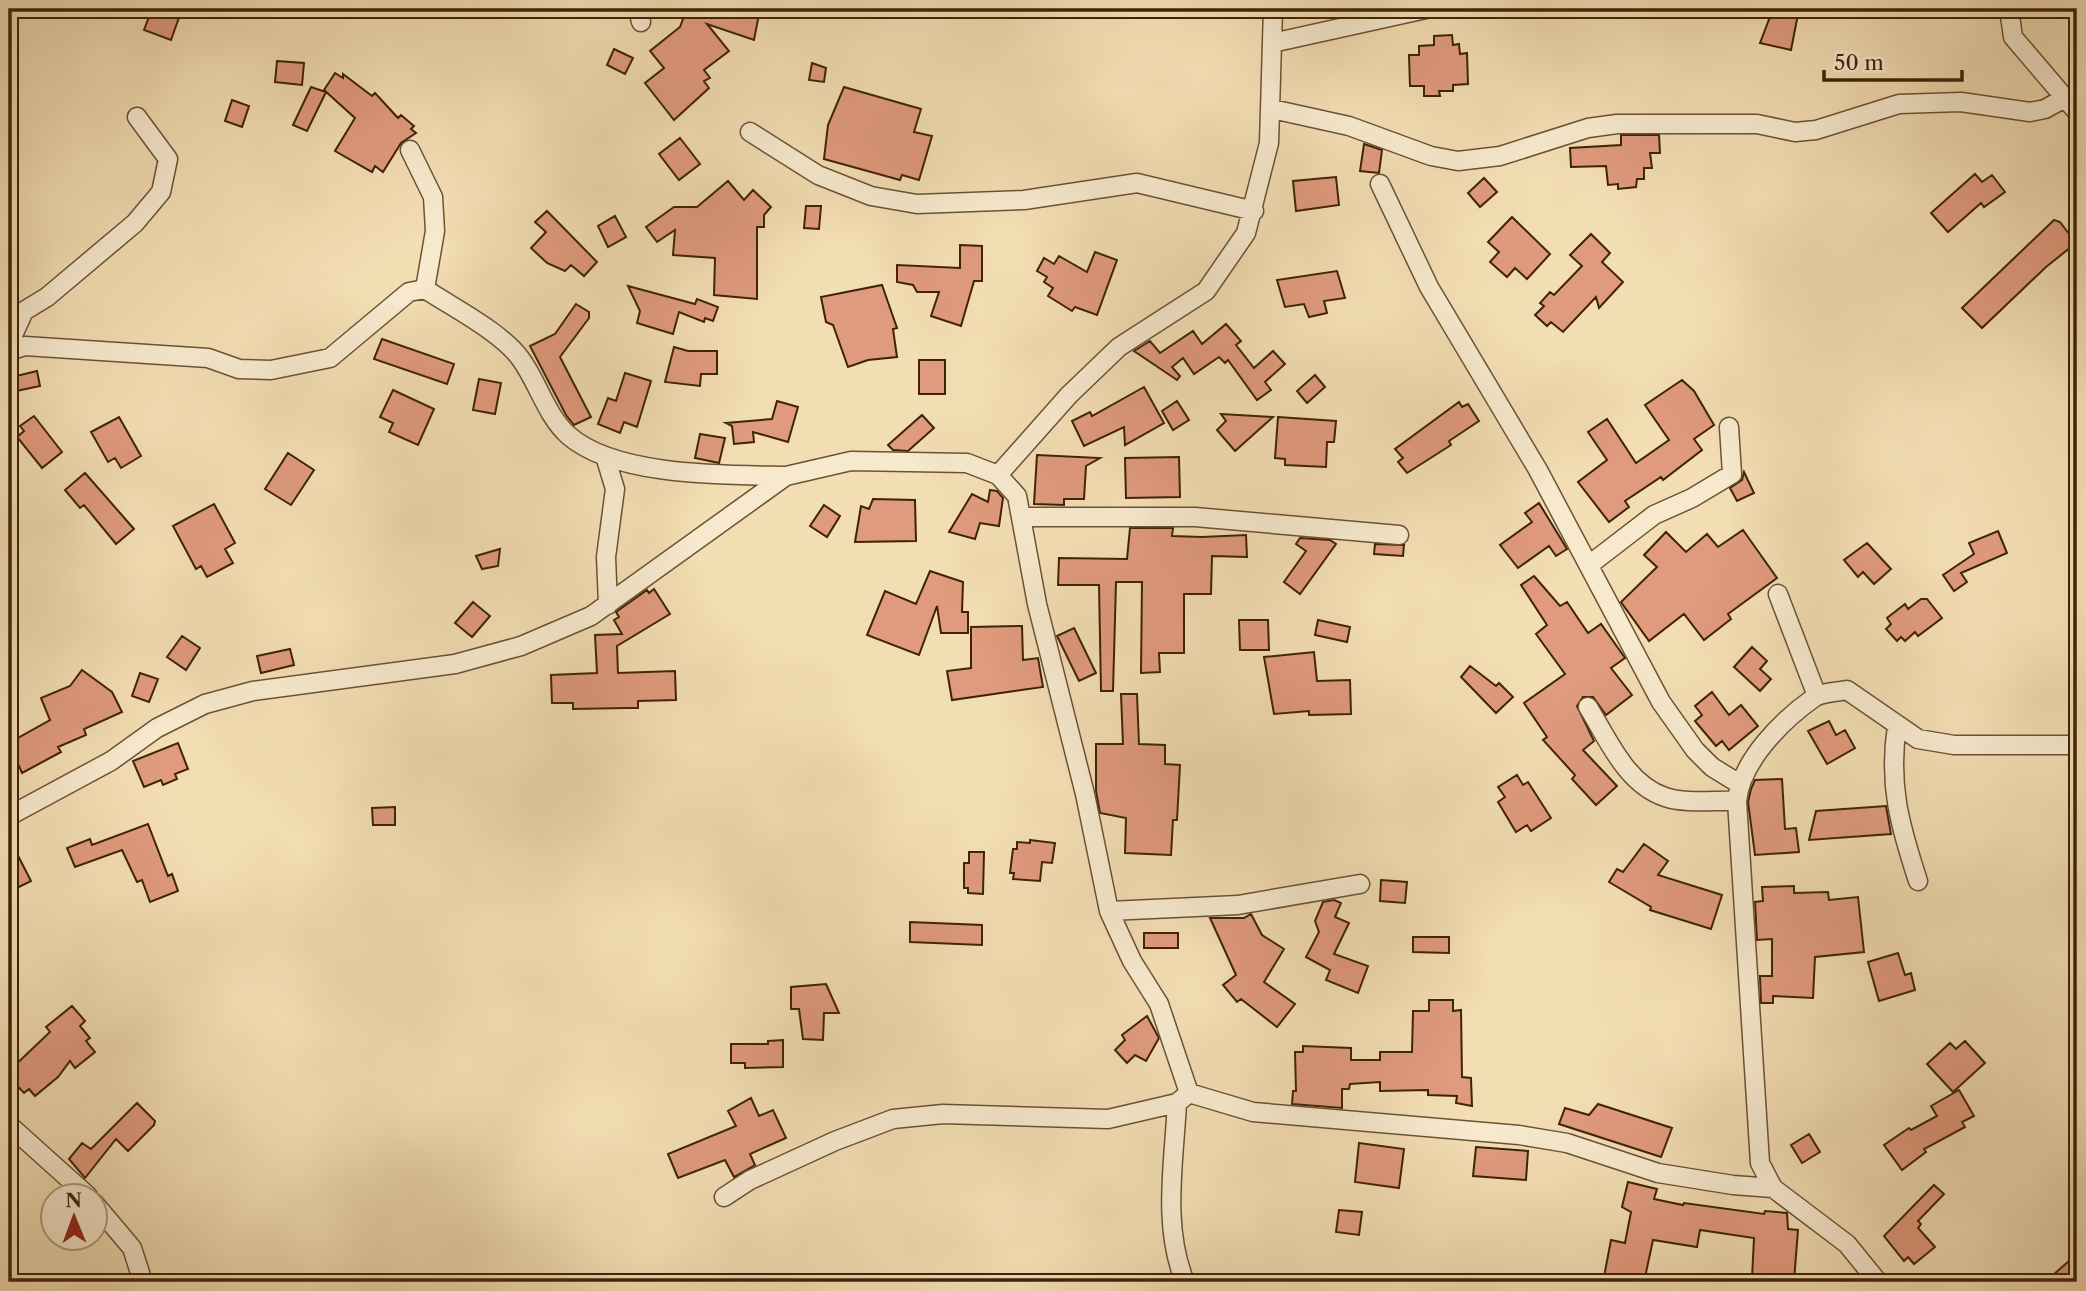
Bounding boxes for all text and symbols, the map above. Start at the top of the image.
scale bar [1824,38,1962,82]
text: 50 m [1834,50,1884,75]
north arrow [38,1182,108,1252]
text: N [65,1189,82,1212]

